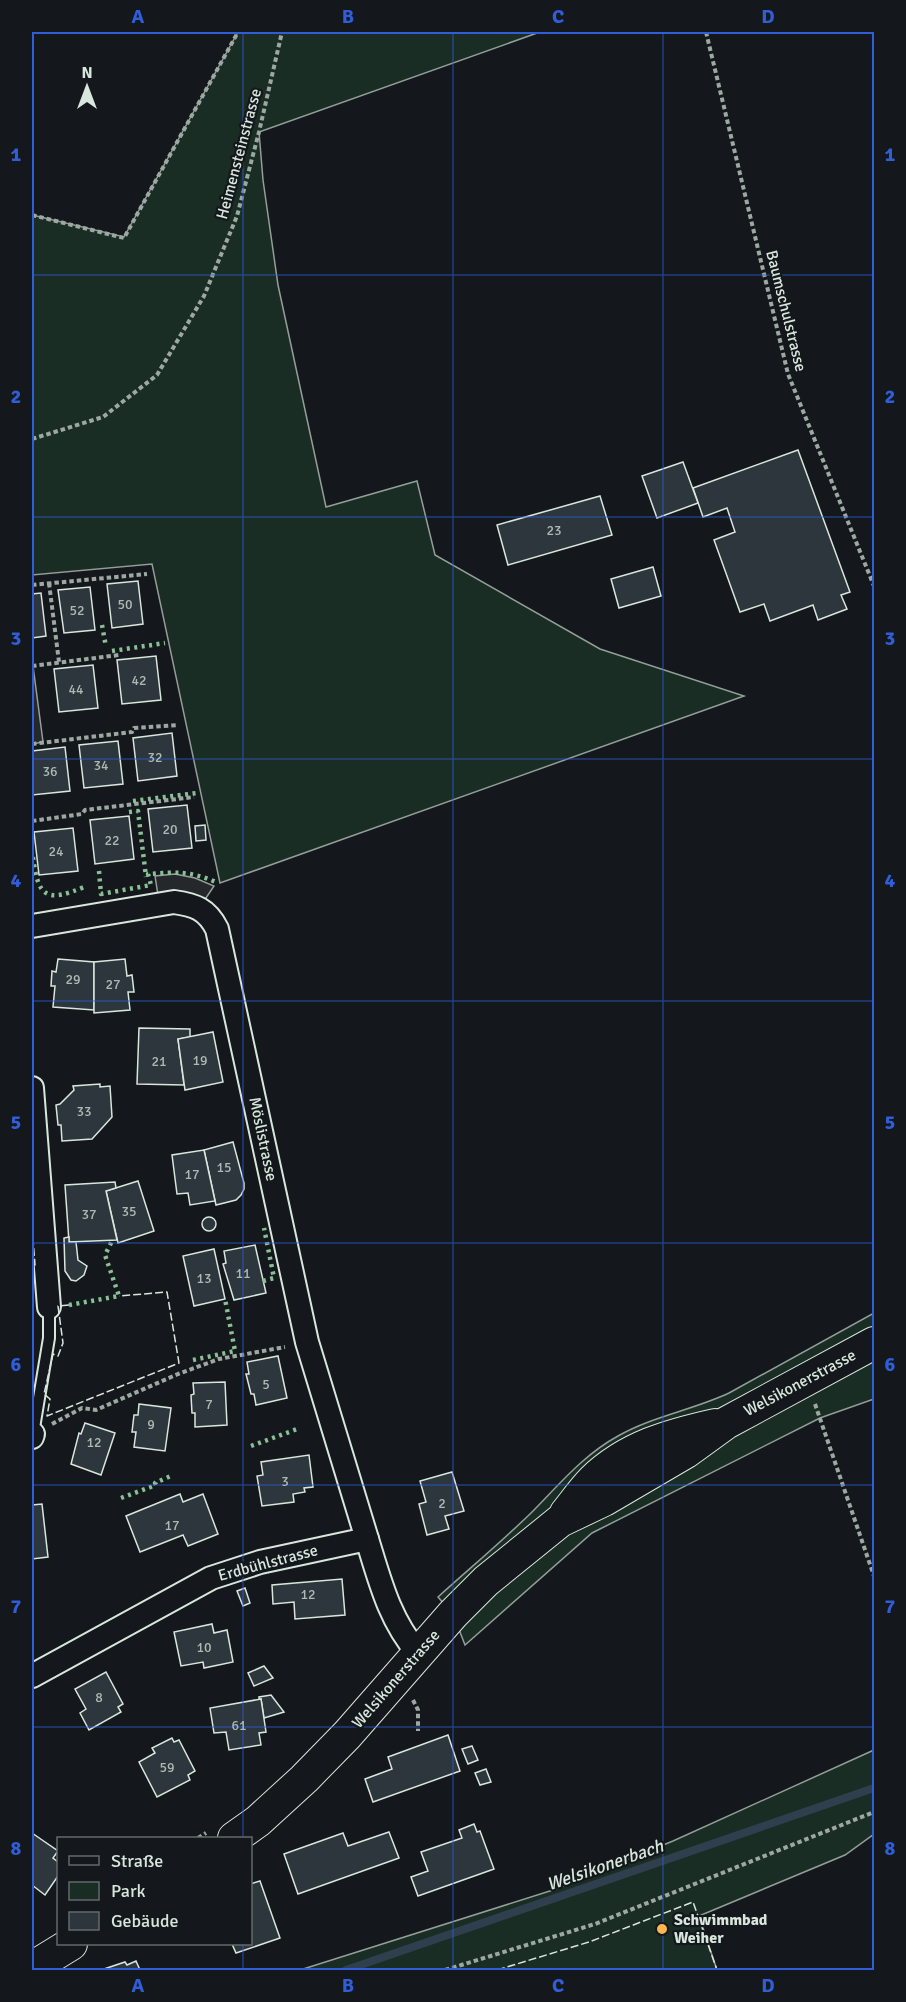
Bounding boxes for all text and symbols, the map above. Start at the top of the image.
text: A [132,4,145,29]
text: B [342,4,354,29]
text: C [552,4,564,29]
text: D [761,4,775,29]
north arrow [57,57,117,117]
text: N [81,63,93,83]
street label: Heimensteinstrasse [212,86,266,222]
text: 1 [11,142,22,167]
text: 1 [885,142,896,167]
street label: Baumschulstrasse [761,248,811,374]
text: 2 [11,384,21,409]
text: 2 [885,384,895,409]
house number: 23 [546,522,562,539]
house number: 50 [117,596,133,613]
house number: 52 [69,602,85,619]
text: 3 [11,626,21,651]
text: 3 [885,626,895,651]
house number: 42 [131,672,147,689]
house number: 44 [68,681,84,698]
house number: 32 [147,749,163,766]
house number: 34 [93,757,109,774]
house number: 36 [42,763,58,780]
house number: 20 [162,821,178,838]
house number: 22 [104,832,120,849]
house number: 24 [48,843,64,860]
text: 4 [11,868,22,893]
text: 4 [885,868,896,893]
house number: 29 [65,971,81,988]
house number: 27 [105,976,121,993]
house number: 19 [192,1052,208,1069]
house number: 21 [151,1053,167,1070]
street label: Möslistrasse [244,1095,282,1183]
house number: 33 [76,1103,92,1120]
text: 5 [11,1110,21,1135]
text: 5 [885,1110,895,1135]
house number: 15 [216,1159,232,1176]
house number: 17 [184,1166,200,1183]
house number: 35 [121,1203,137,1220]
house number: 37 [81,1206,97,1223]
house number: 11 [235,1265,251,1282]
house number: 13 [196,1270,212,1287]
street label: Welsikonerstrasse [740,1345,860,1421]
text: 6 [11,1352,22,1377]
text: 6 [885,1352,896,1377]
house number: 5 [262,1376,270,1393]
house number: 7 [205,1396,213,1413]
house number: 9 [147,1416,155,1433]
house number: 12 [86,1434,102,1451]
house number: 3 [281,1473,289,1490]
house number: 2 [438,1495,446,1512]
house number: 17 [164,1517,180,1534]
street label: Erdbühlstrasse [216,1540,320,1586]
house number: 12 [300,1586,316,1603]
text: 7 [11,1594,22,1619]
text: 7 [885,1594,896,1619]
street label: Welsikonerstrasse [348,1626,444,1732]
house number: 10 [196,1639,212,1656]
house number: 8 [95,1689,103,1706]
house number: 61 [231,1717,247,1734]
house number: 59 [159,1759,175,1776]
water label: Welsikonerbach [544,1834,667,1895]
text: 8 [11,1836,22,1861]
text: 8 [885,1836,896,1861]
legend [57,1837,252,1945]
text: Straße [111,1850,163,1872]
text: Park [111,1880,146,1902]
text: Gebäude [111,1910,179,1932]
place label: Schwimmbad Weiher [674,1910,768,1948]
marker: Schwimmbad Weiher [655,1922,669,1936]
text: A [132,1973,145,1998]
text: B [342,1973,354,1998]
text: C [552,1973,564,1998]
text: D [761,1973,775,1998]

